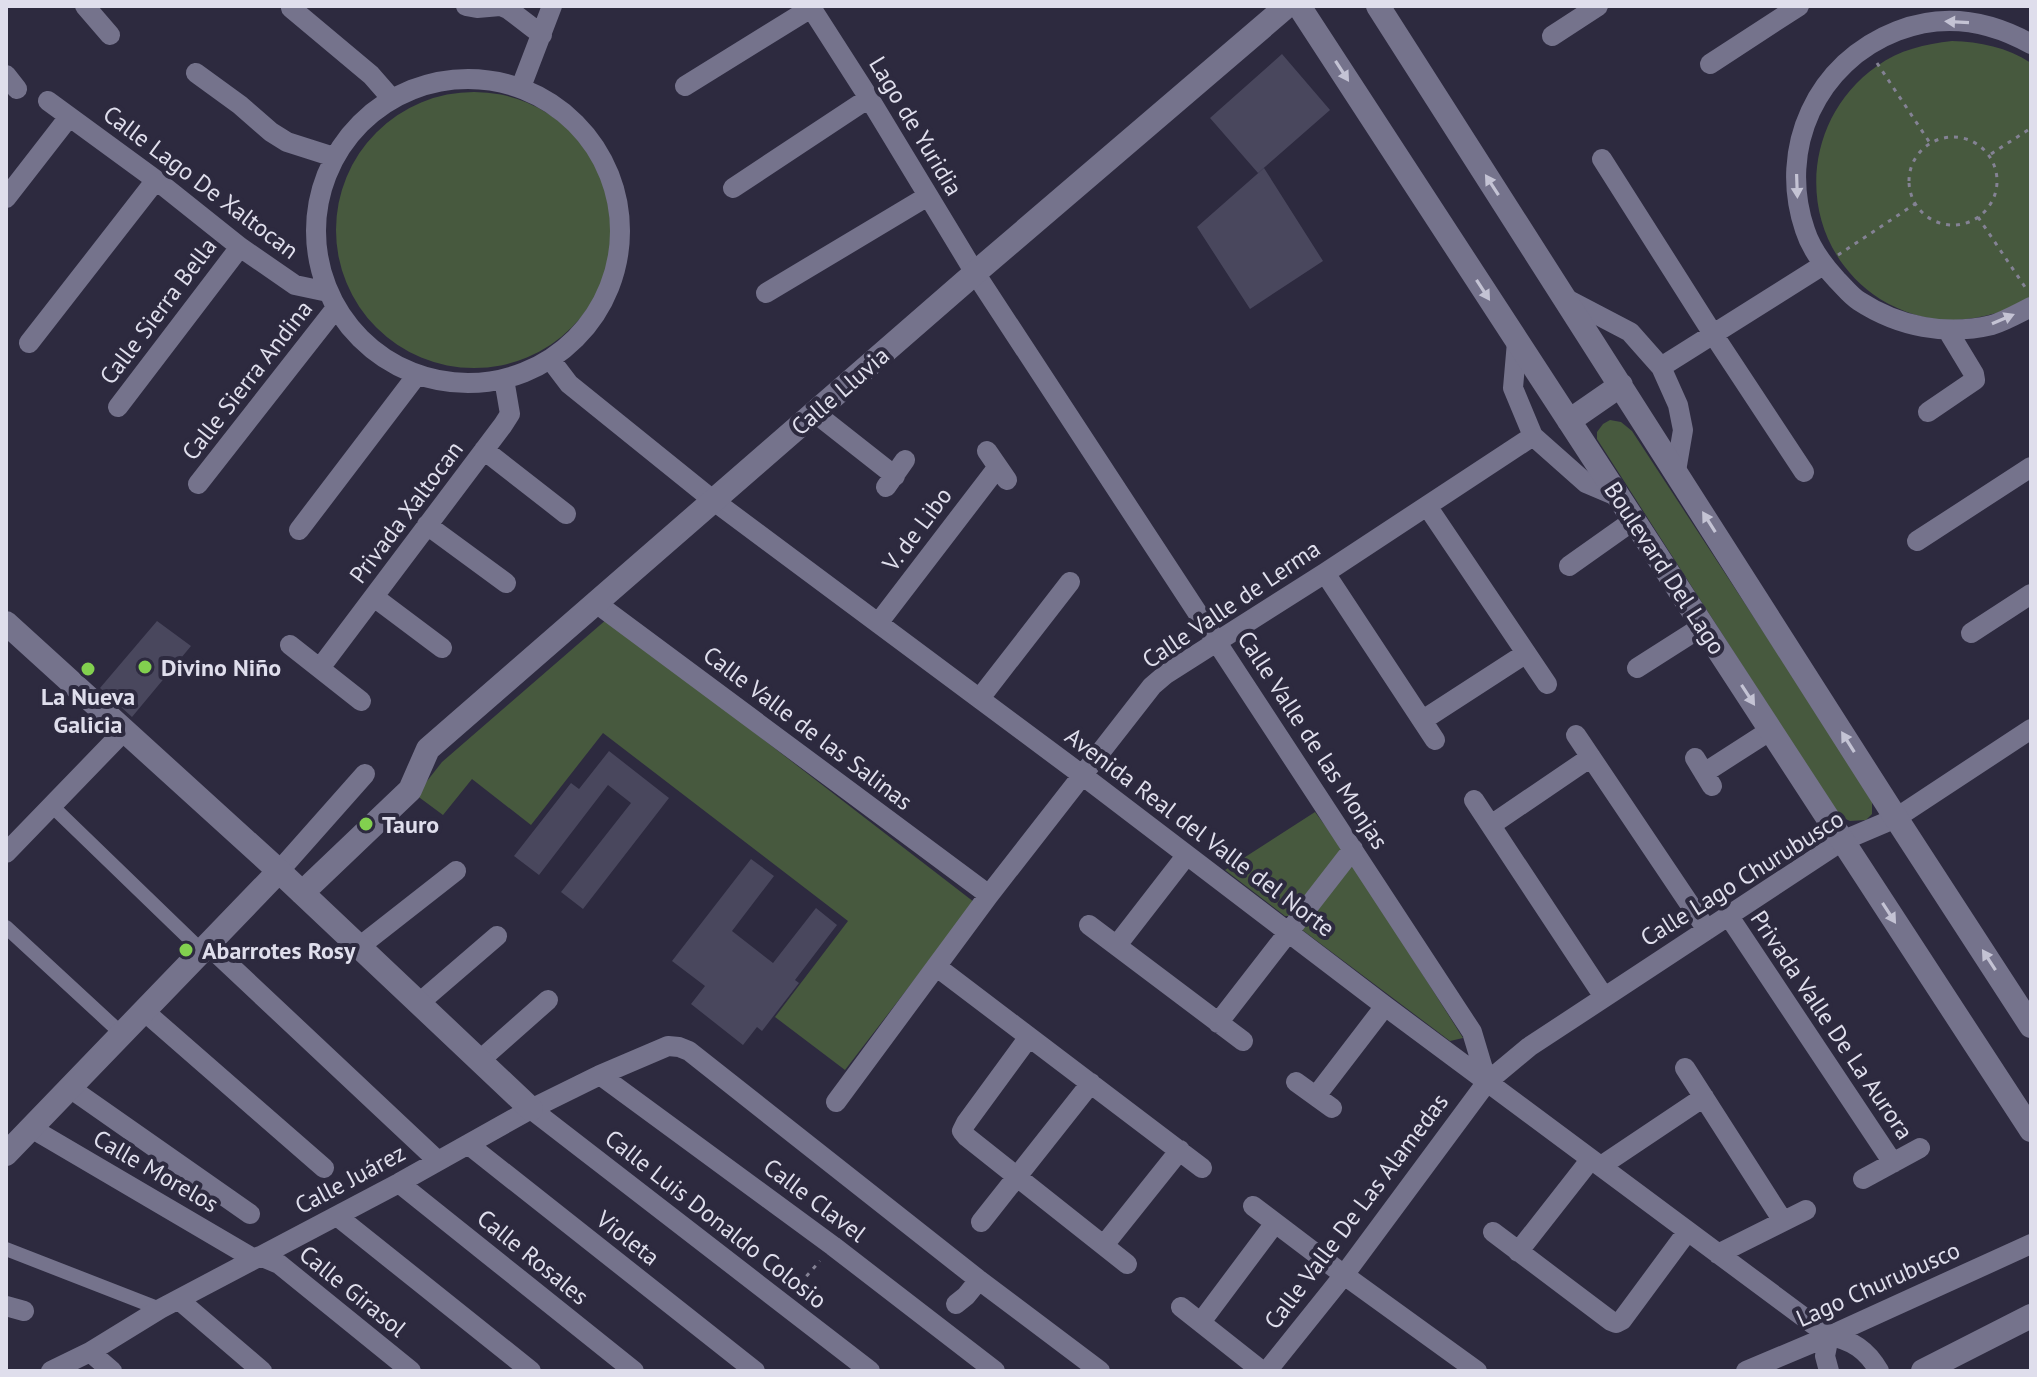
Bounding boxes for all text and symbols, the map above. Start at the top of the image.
one-way arrow [1944,15,1969,28]
street label: Lago de Yuridia [862,51,970,201]
one-way arrow [1334,61,1349,82]
street label: Calle Lago De Xaltocan [97,98,305,266]
one-way arrow [1790,174,1803,199]
one-way arrow [1485,175,1500,196]
street label: Calle Sierra Bella [93,231,223,391]
one-way arrow [1476,279,1491,300]
street label: Calle Sierra Andina [175,294,319,466]
one-way arrow [1992,313,2015,326]
street label: Calle Lluvia [785,340,895,442]
street label: Privada Xaltocan [342,434,470,590]
street label: Boulevard Del Lago [1597,476,1733,660]
street label: V. de Libo [875,481,959,578]
one-way arrow [1702,511,1716,533]
street label: Calle Valle de Lerma [1136,533,1326,675]
street label: Calle Valle de las Monjas [1231,625,1395,855]
street label: Calle Valle de las Salinas [697,639,919,817]
place label: Divino Niño [161,652,281,683]
marker: Divino Niño [136,658,154,676]
marker: La Nueva Galicia [79,660,97,678]
place label: La Nueva Galicia [41,681,135,740]
one-way arrow [1740,684,1755,706]
street label: Avenida Real del Valle del Norte [1059,721,1341,943]
one-way arrow [1841,731,1855,753]
street label: Calle Lago Churubusco [1635,803,1849,953]
place label: Tauro [382,809,439,840]
marker: Tauro [357,815,375,833]
one-way arrow [1881,903,1896,924]
street label: Privada Valle De La Aurora [1744,904,1920,1146]
place label: Abarrotes Rosy [202,935,356,966]
marker: Abarrotes Rosy [177,941,195,959]
one-way arrow [1981,950,1996,971]
street label: Calle Valle De Las Alamedas [1257,1087,1455,1335]
street label: Calle Morelos [88,1123,224,1219]
street label: Calle Luis Donaldo Colosio [599,1123,833,1315]
street label: Calle Juárez [290,1137,410,1221]
street label: Calle Clavel [757,1151,873,1249]
street label: Calle Rosales [471,1202,595,1312]
street label: Violeta [589,1203,666,1272]
street label: Lago Churubusco [1791,1234,1965,1334]
street label: Calle Girasol [293,1238,413,1344]

